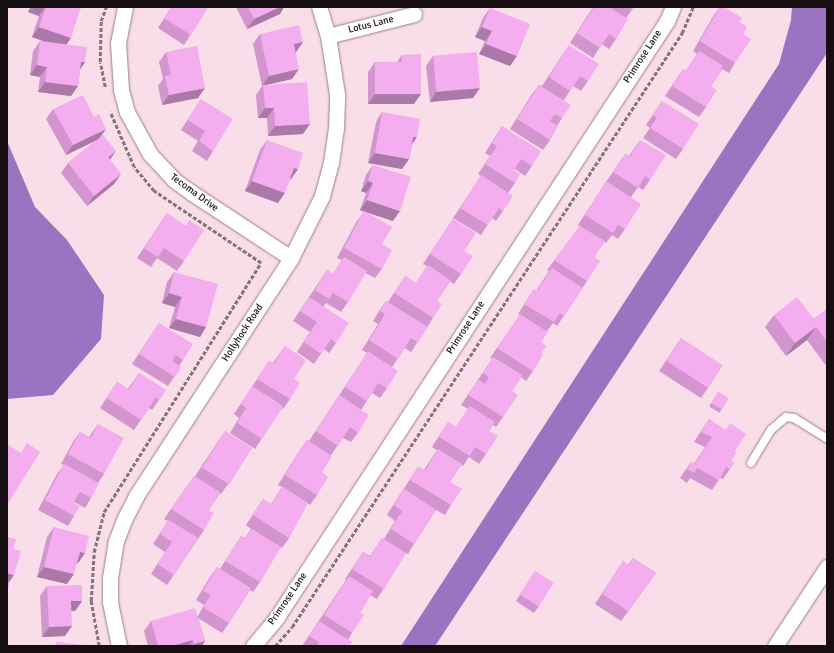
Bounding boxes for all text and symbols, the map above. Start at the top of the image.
street label: Lotus Lane [347,14,395,36]
street label: Primrose Lane [621,28,665,86]
street label: Tecoma Drive [168,172,220,214]
street label: Primrose Lane [444,299,488,357]
street label: Hollyhock Road [220,302,266,364]
street label: Primrose Lane [266,570,310,628]

